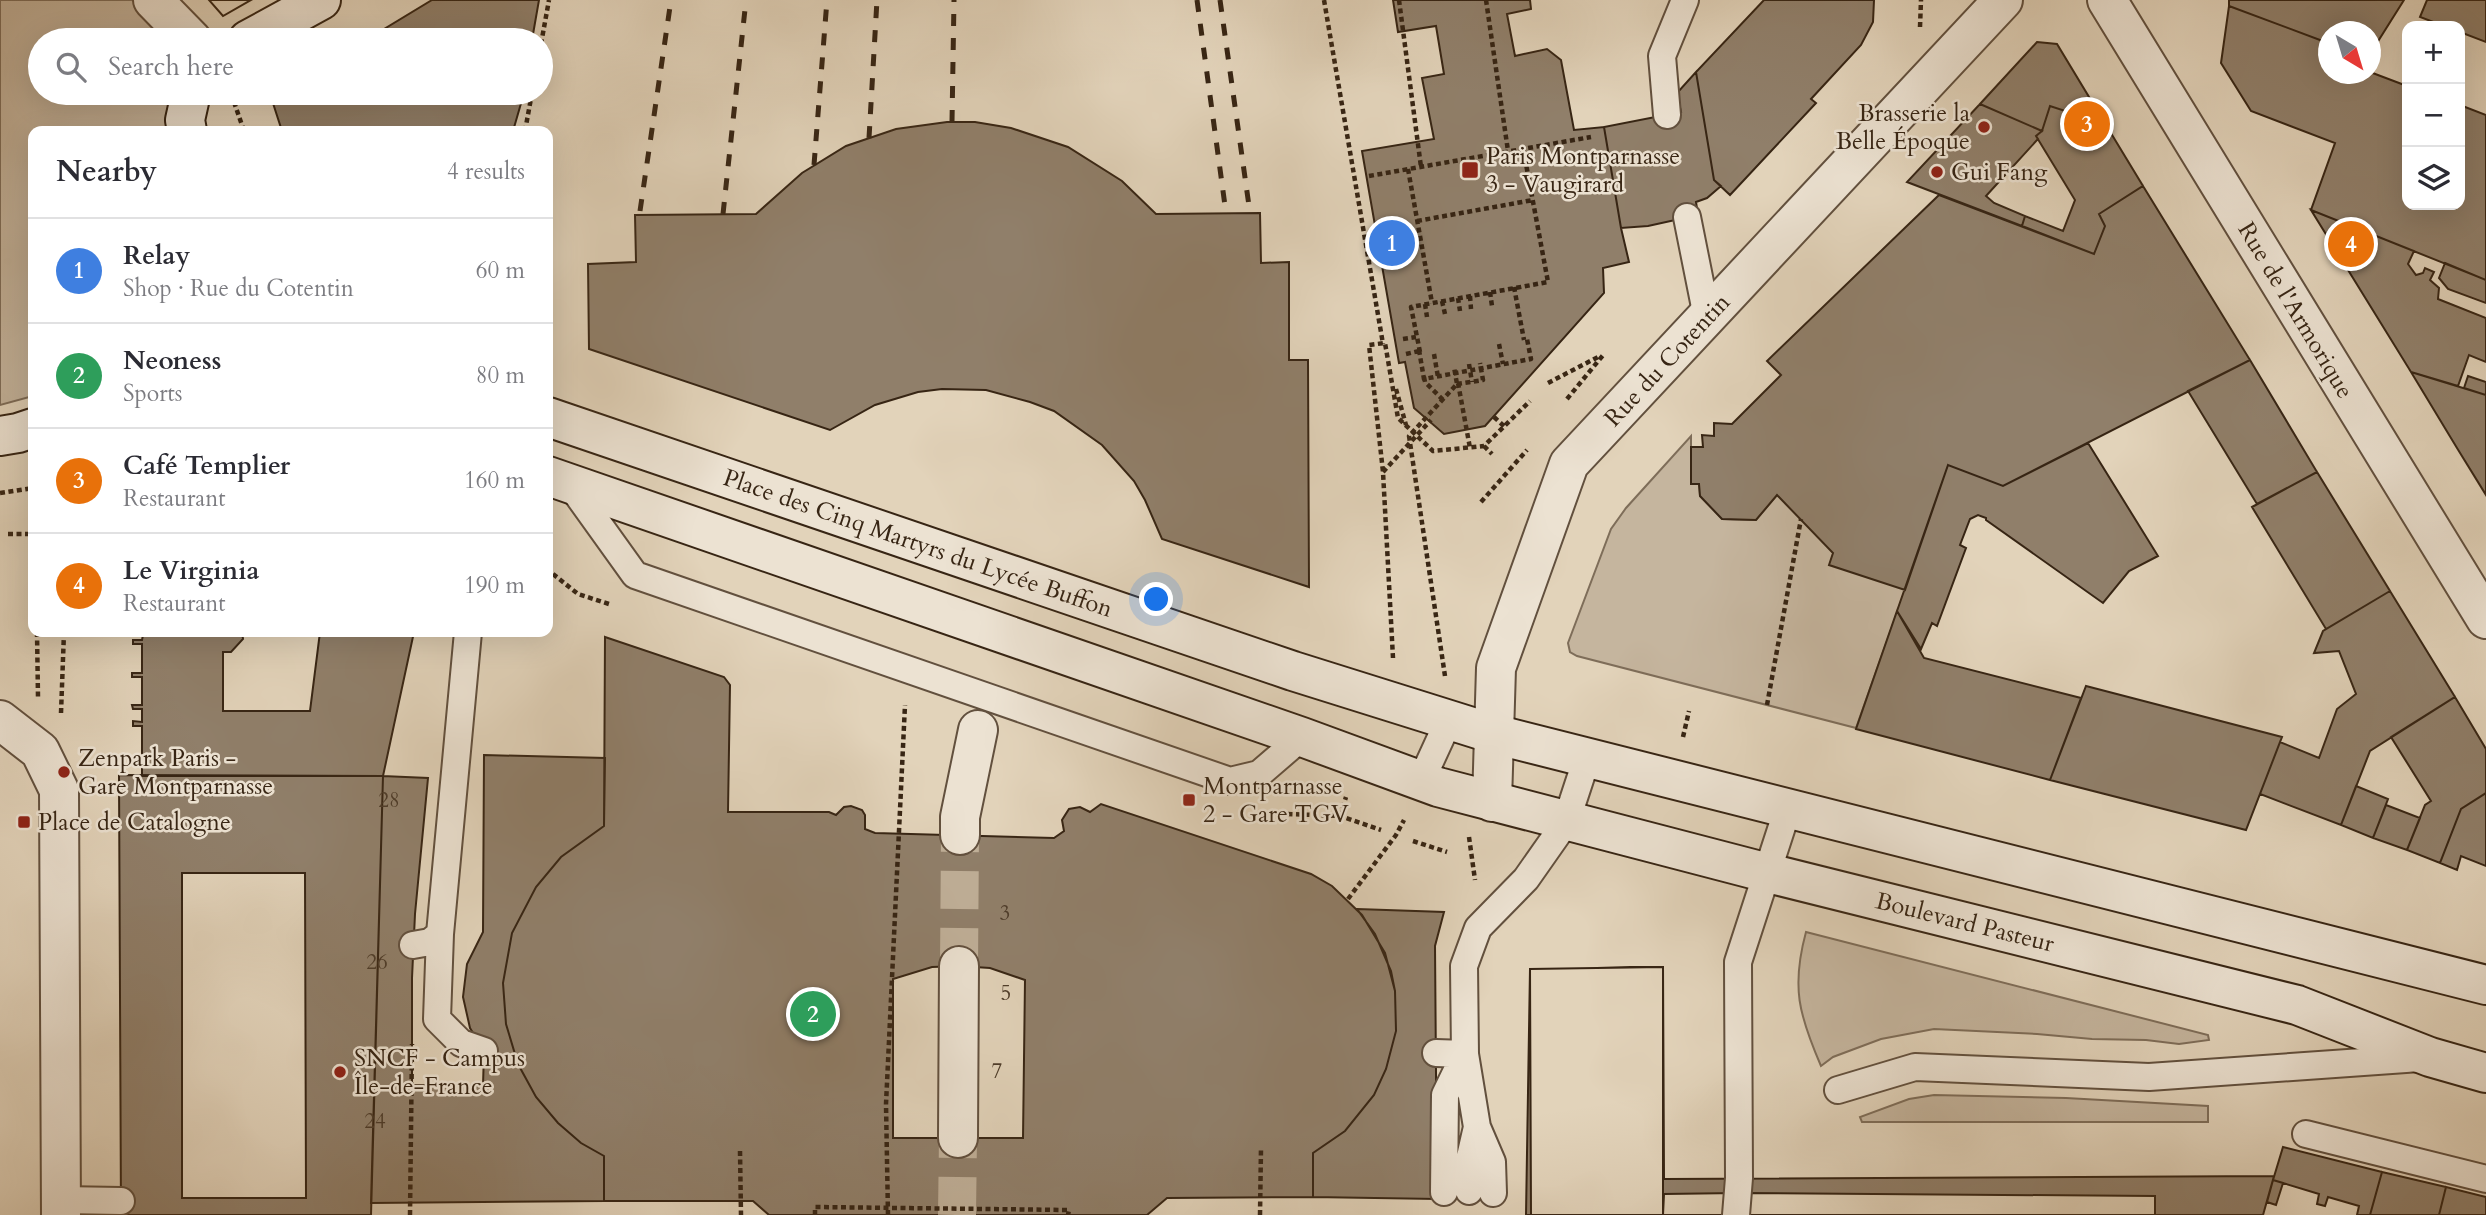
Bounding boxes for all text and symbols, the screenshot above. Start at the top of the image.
north arrow [2318,21,2381,84]
map controls [2402,21,2465,210]
button: + [2402,21,2465,84]
search box [28,28,553,105]
icon: search [52,48,90,86]
text: Search here [108,49,234,84]
button: − [2402,84,2465,147]
place label: Brasserie la Belle Époque [1836,97,1971,158]
pin: 3 [2064,98,2110,150]
marker: Brasserie la Belle Époque [1976,119,1992,135]
place label: Paris Montparnasse 3 - Vaugirard [1486,140,1680,201]
button: layers [2402,147,2465,210]
text: Nearby [56,151,157,192]
text: 4 results [447,156,525,187]
place label: Gui Fang [1951,156,2048,189]
marker: Paris Montparnasse 3 - Vaugirard [1460,160,1480,180]
marker: Gui Fang [1929,164,1945,180]
street label: Rue de l'Armorique [2230,216,2361,405]
pin: 1 [1369,217,1415,269]
pin: 4 [2328,218,2374,270]
text: Relay [123,238,190,273]
text: 1 [73,255,85,286]
text: 60 m [476,255,525,286]
text: Shop · Rue du Cotentin [123,273,354,304]
street label: Rue du Cotentin [1597,286,1738,434]
text: Neoness [123,343,221,378]
text: 2 [73,360,85,391]
text: 80 m [476,360,525,391]
text: Sports [123,378,183,409]
text: Café Templier [123,448,290,483]
street label: Place des Cinq Martyrs du Lycée Buffon [719,461,1117,626]
text: 3 [73,465,85,496]
text: 160 m [464,465,525,496]
text: Restaurant [123,483,226,514]
text: Le Virginia [123,553,259,588]
text: 4 [73,570,85,601]
text: 190 m [464,570,525,601]
your location [1139,582,1173,616]
text: Restaurant [123,588,226,619]
place label: Zenpark Paris - Gare Montparnasse [78,742,273,803]
marker: Zenpark Paris - Gare Montparnasse [56,764,72,780]
place label: Montparnasse 2 - Gare TGV [1203,770,1349,831]
house number: 28 [378,786,400,815]
marker: Montparnasse 2 - Gare TGV [1181,792,1197,808]
place label: Place de Catalogne [38,806,231,839]
marker: Place de Catalogne [16,814,32,830]
street label: Boulevard Pasteur [1872,884,2058,961]
house number: 3 [1000,899,1010,928]
house number: 26 [366,948,388,977]
house number: 5 [1001,979,1011,1008]
pin: 2 [790,988,836,1040]
place label: SNCF - Campus Île-de-France [354,1042,525,1103]
house number: 7 [992,1057,1003,1086]
marker: SNCF - Campus Île-de-France [332,1064,348,1080]
house number: 24 [364,1107,386,1136]

